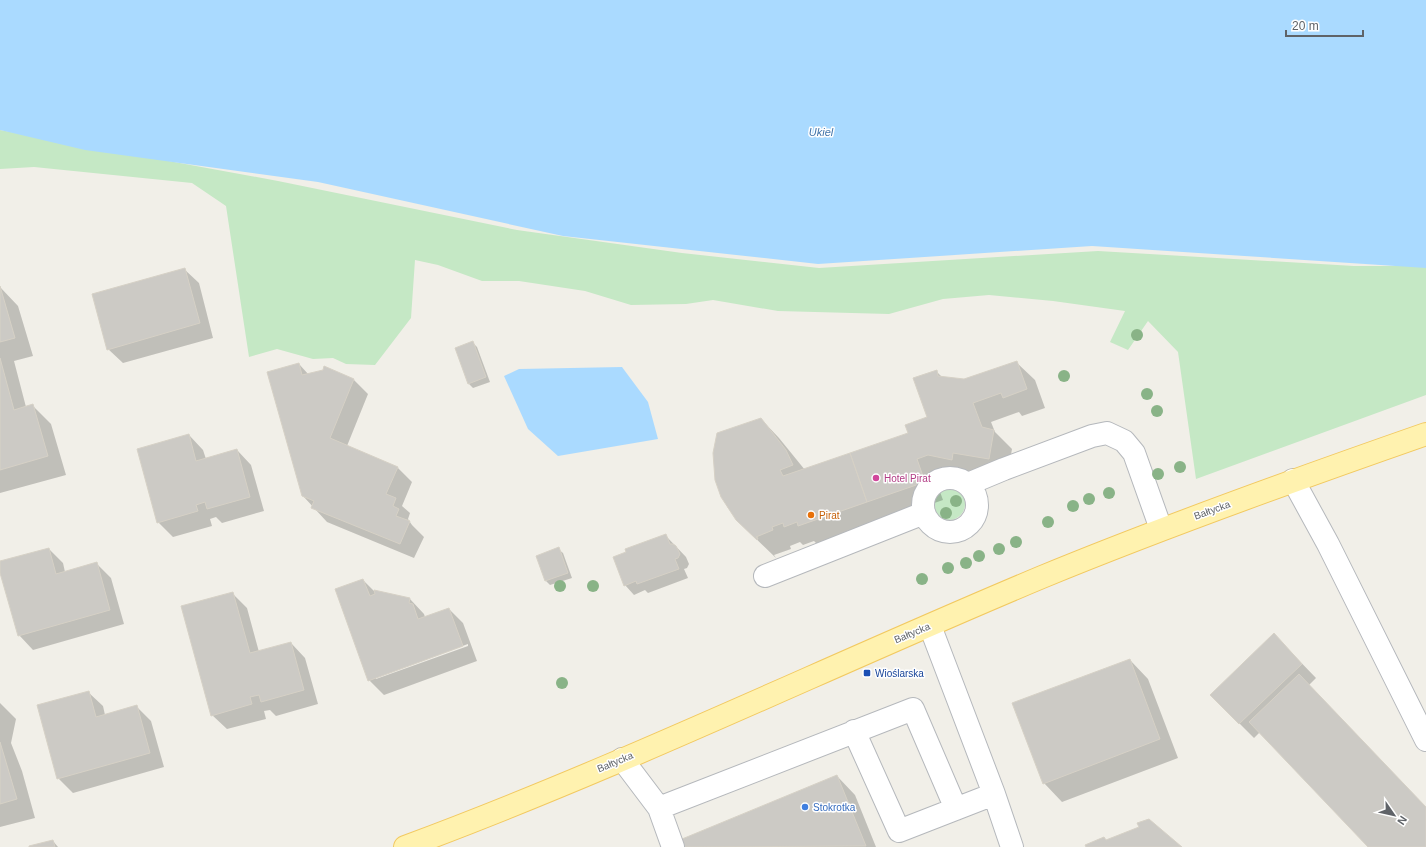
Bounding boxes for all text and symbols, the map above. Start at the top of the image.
scale bar [1286,12,1363,38]
text: 20 m [1292,19,1319,33]
water label: Ukiel [809,126,834,138]
marker: Hotel Pirat [871,473,881,483]
place label: Hotel Pirat [884,473,931,484]
street label: Bałtycka [1192,498,1232,522]
marker: Pirat [806,510,816,520]
place label: Pirat [819,510,840,521]
street label: Bałtycka [892,620,932,645]
marker: Wioślarska [862,668,872,678]
place label: Wioślarska [875,668,924,679]
street label: Bałtycka [595,749,635,774]
north arrow [1374,795,1414,835]
marker: Stokrotka [800,802,810,812]
place label: Stokrotka [813,802,856,813]
text: N [1395,814,1409,827]

